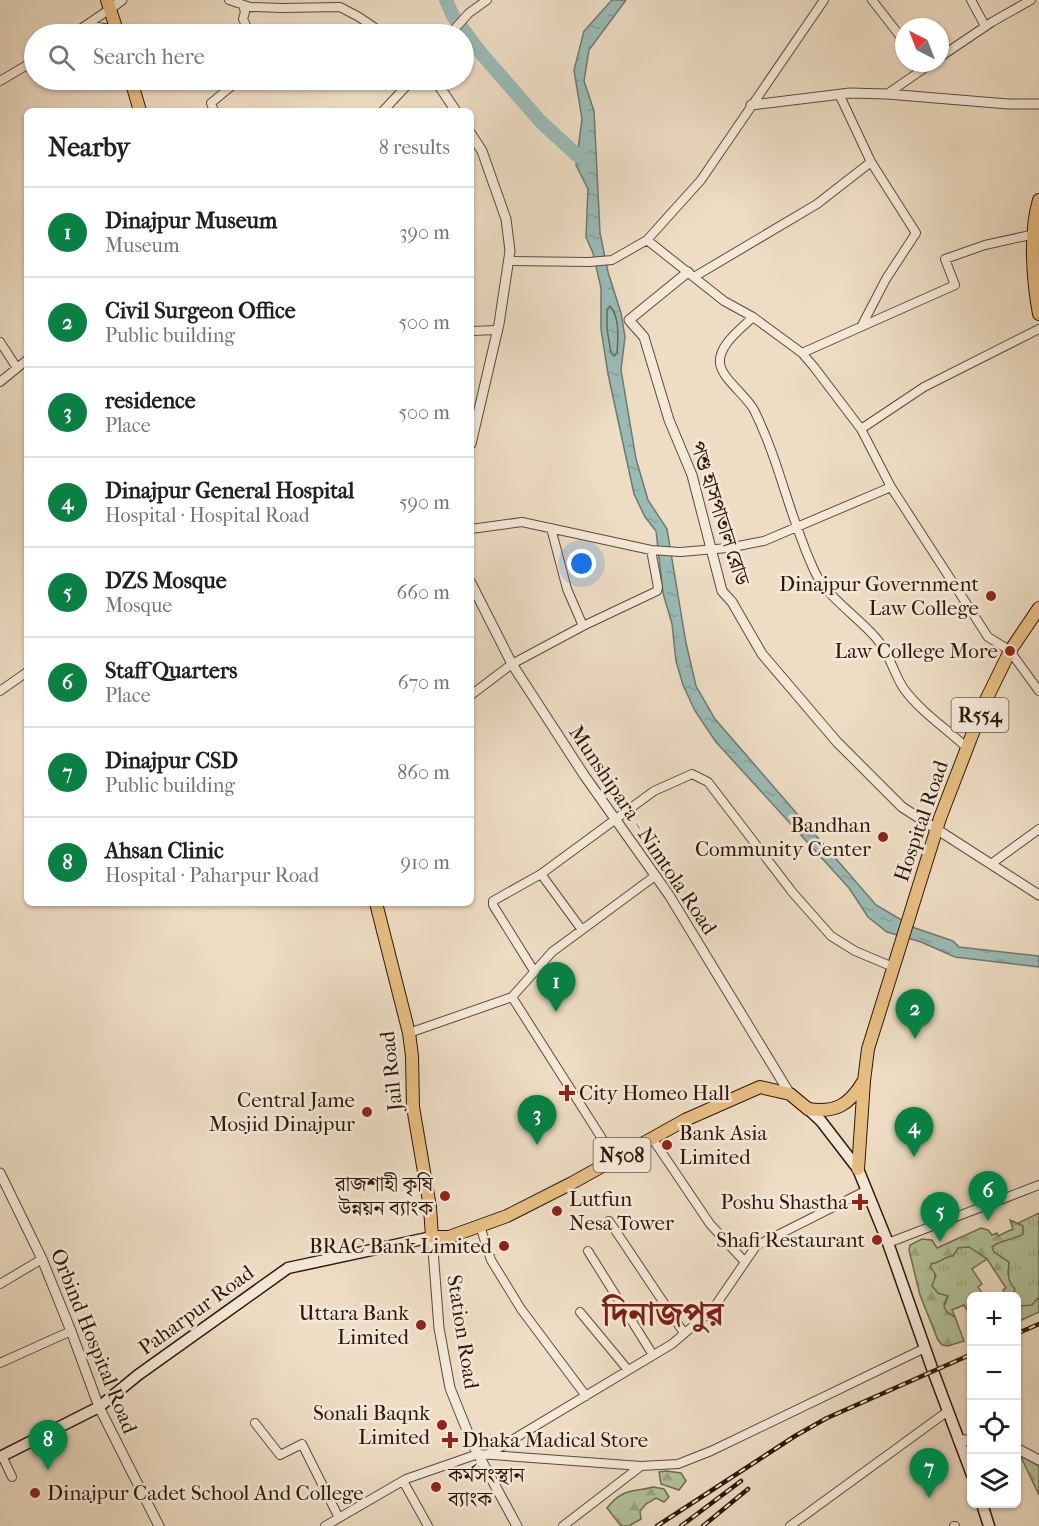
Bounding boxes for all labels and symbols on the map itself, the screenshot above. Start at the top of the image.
north arrow [895,18,949,72]
street label: পশু হাসপাতাল রোড [685,438,755,589]
your location [567,549,596,578]
place label: Dinajpur Government Law College [779,572,979,620]
marker: Dinajpur Government Law College [984,589,998,603]
place label: Law College More [835,639,998,663]
marker: Law College More [1003,644,1017,658]
road number: R554 [952,698,1008,732]
street label: Munshipara - Nimtola Road [564,721,722,940]
street label: Hospital Road [889,757,953,885]
place label: Bandhan Community Center [695,813,871,861]
marker: Bandhan Community Center [876,830,890,844]
pin: 1 [536,962,576,1012]
pin: 2 [896,990,934,1039]
street label: Jail Road [375,1029,407,1114]
place label: City Homeo Hall [579,1081,730,1105]
marker: City Homeo Hall [560,1086,574,1100]
place label: Central Jame Mosjid Dinajpur [209,1088,355,1136]
pin: 3 [518,1096,556,1145]
marker: Central Jame Mosjid Dinajpur [360,1105,374,1119]
pin: 4 [894,1108,934,1157]
place label: Bank Asia Limited [679,1121,767,1169]
road number: N508 [594,1138,650,1172]
marker: Bank Asia Limited [660,1138,674,1152]
place label: রাজশাহী কৃষি উন্নয়ন ব্যাংক [334,1172,434,1220]
pin: 6 [968,1172,1008,1221]
place label: Lutfun Nesa Tower [569,1187,674,1235]
marker: রাজশাহী কৃষি উন্নয়ন ব্যাংক [438,1189,452,1203]
place label: Poshu Shastha [720,1190,848,1214]
pin: 5 [920,1192,960,1242]
marker: Poshu Shastha [853,1195,867,1209]
marker: Lutfun Nesa Tower [550,1204,564,1218]
place label: Shafi Restaurant [716,1228,865,1252]
marker: Shafi Restaurant [870,1233,884,1247]
place label: BRAC Bank Limited [309,1234,493,1258]
marker: BRAC Bank Limited [497,1239,511,1253]
street label: Orbind Hospital Road [46,1245,142,1437]
street label: Paharpur Road [134,1260,259,1360]
street label: Station Road [442,1273,484,1391]
district label: দিনাজপুর [600,1294,726,1334]
place label: Uttara Bank Limited [298,1301,410,1349]
marker: Uttara Bank Limited [414,1318,428,1332]
place label: Sonali Baqnk Limited [313,1401,431,1449]
marker: Sonali Baqnk Limited [435,1418,449,1432]
pin: 8 [28,1420,68,1470]
place label: Dhaka Madical Store [462,1428,648,1452]
marker: Dhaka Madical Store [443,1433,457,1447]
pin: 7 [910,1448,948,1498]
place label: কর্মসংস্থান ব্যাংক [447,1463,526,1511]
marker: কর্মসংস্থান ব্যাংক [429,1480,443,1494]
place label: Dinajpur Cadet School And College [47,1481,364,1505]
marker: Dinajpur Cadet School And College [28,1486,42,1500]

